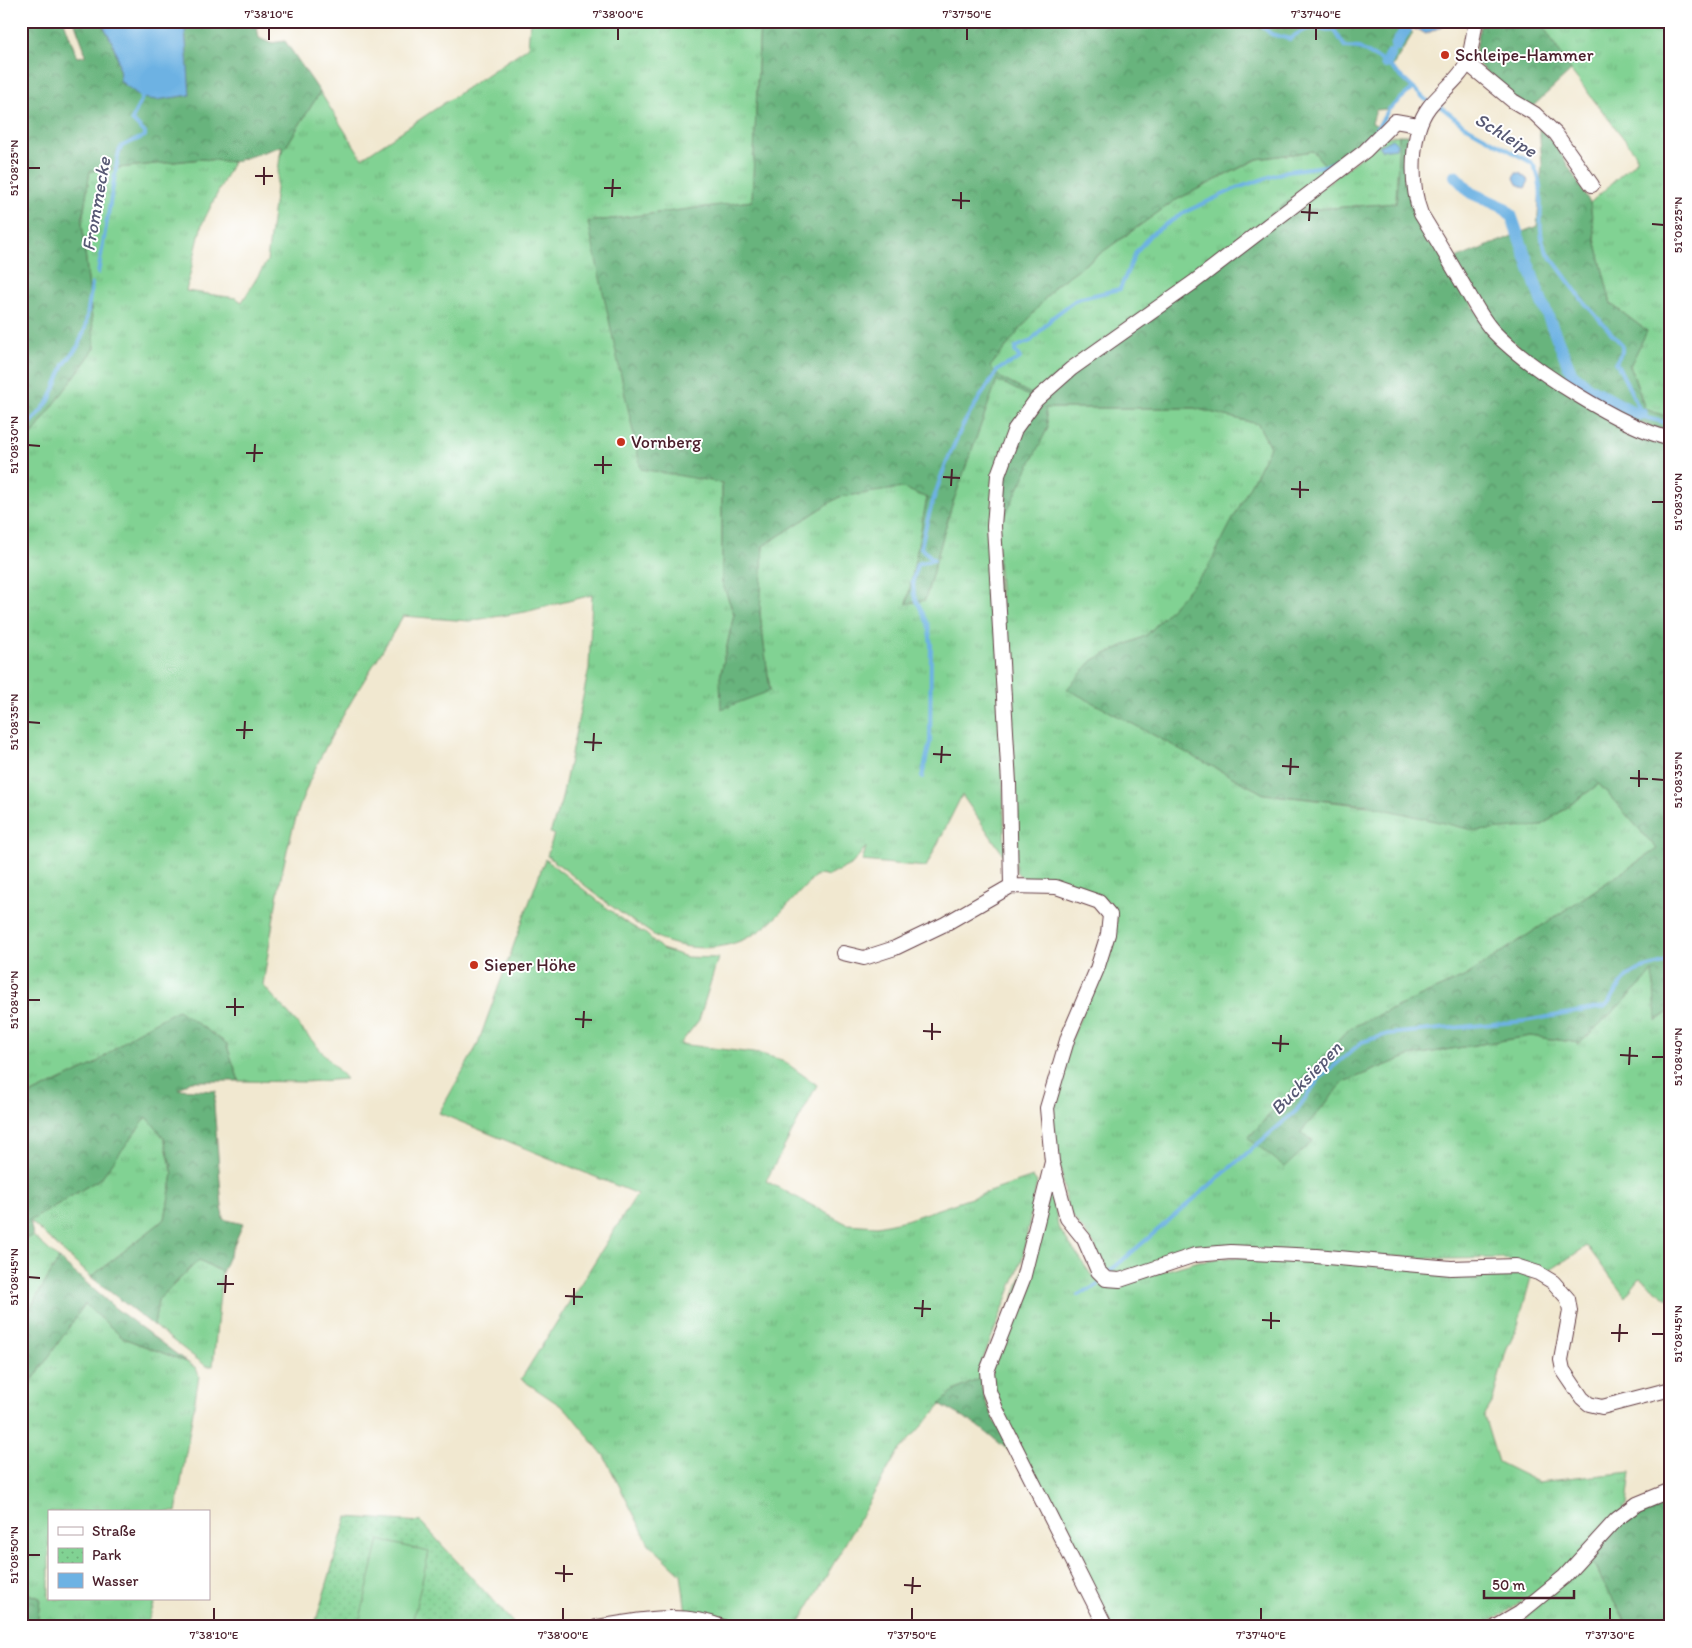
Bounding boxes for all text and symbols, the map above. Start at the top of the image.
text: 7°38'10"E [245,7,294,21]
text: 7°38'00"E [593,7,644,21]
text: 7°37'50"E [943,7,992,21]
text: 7°37'40"E [1291,7,1341,21]
place label: Schleipe-Hammer [1455,44,1594,66]
marker: Schleipe-Hammer [1439,49,1451,61]
water label: Schleipe [1471,108,1542,163]
text: 51°08'25"N [7,140,21,196]
water label: Frommecke [76,154,116,253]
text: 51°08'25"N [1671,197,1685,253]
text: 51°08'30"N [7,416,21,474]
place label: Vornberg [631,431,702,453]
marker: Vornberg [615,436,627,448]
text: 51°08'30"N [1671,473,1685,531]
text: 51°08'35"N [7,694,21,750]
text: 51°08'35"N [1671,752,1685,808]
place label: Sieper Höhe [484,954,576,976]
marker: Sieper Höhe [468,959,480,971]
text: 51°08'40"N [7,971,21,1029]
text: 51°08'40"N [1671,1028,1685,1086]
water label: Bucksiepen [1265,1036,1347,1120]
text: 51°08'45"N [7,1248,21,1306]
text: 51°08'45"N [1671,1305,1685,1363]
legend [48,1510,210,1600]
text: Straße [92,1522,136,1540]
text: 51°08'50"N [7,1526,21,1584]
text: Park [92,1546,122,1564]
scale bar [1484,1568,1574,1600]
text: Wasser [92,1572,139,1590]
text: 50 m [1492,1576,1525,1594]
text: 7°38'10"E [190,1628,239,1642]
text: 7°38'00"E [538,1628,589,1642]
text: 7°37'50"E [888,1628,937,1642]
text: 7°37'40"E [1236,1628,1286,1642]
text: 7°37'30"E [1585,1628,1635,1642]

